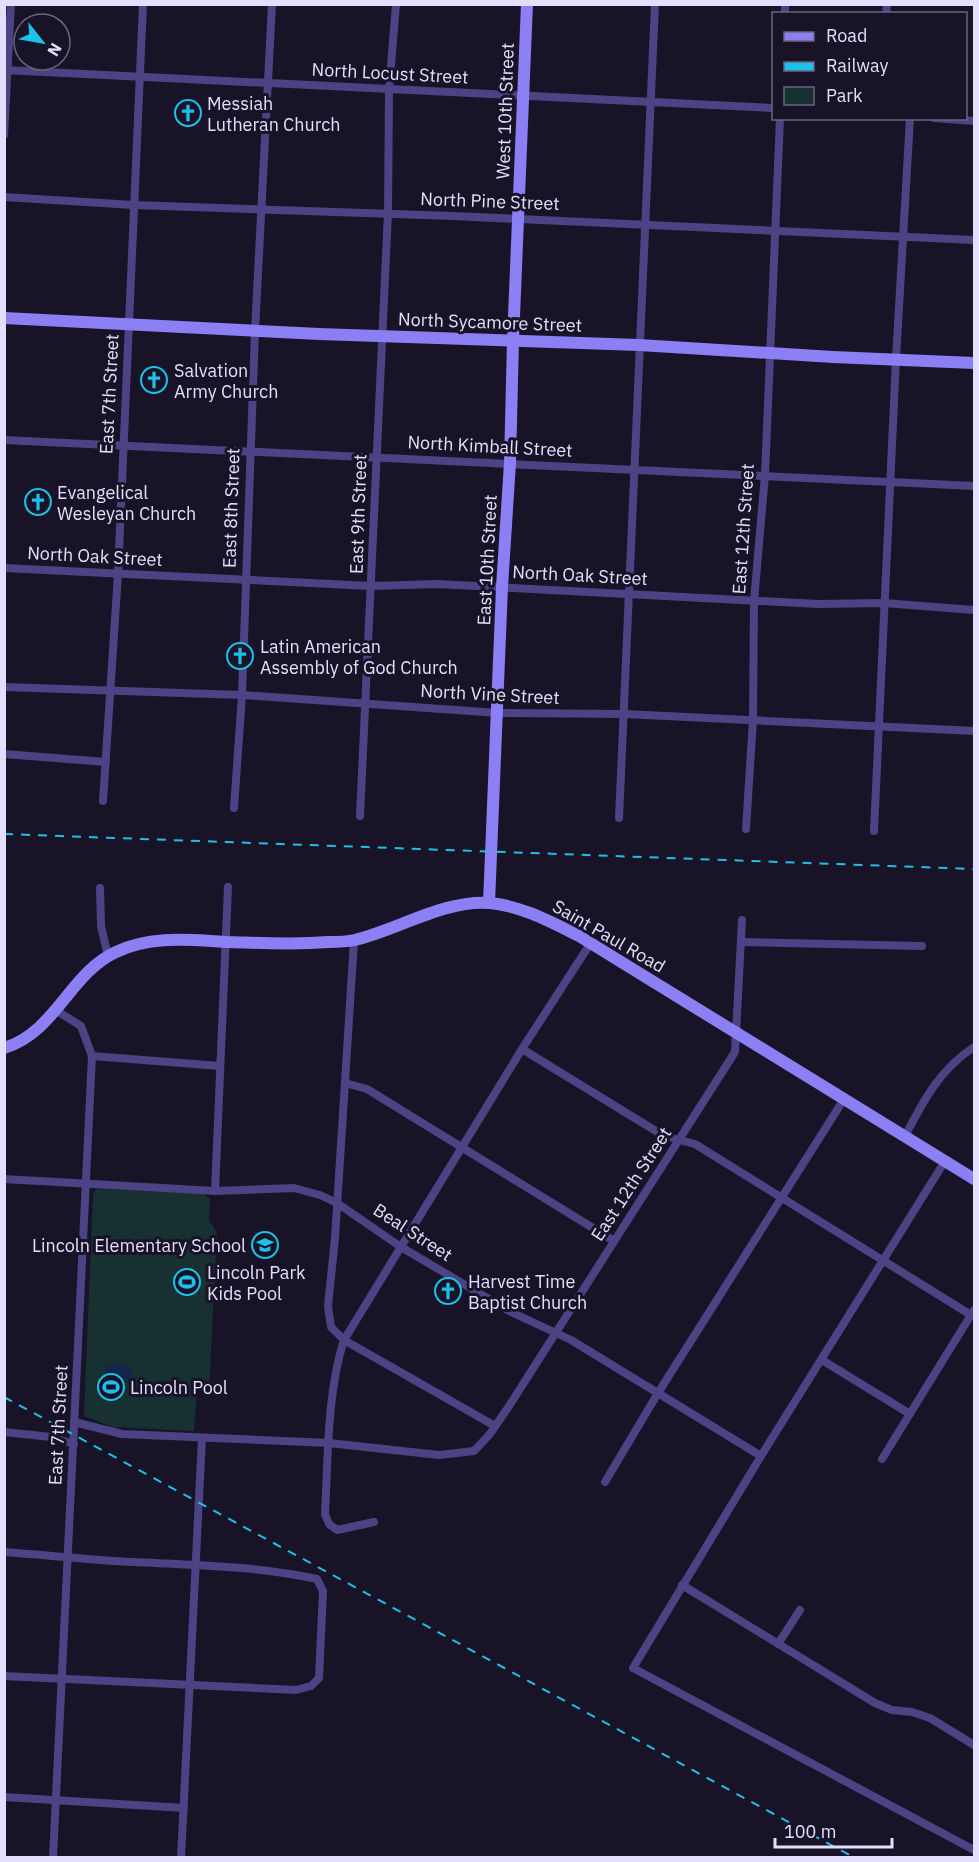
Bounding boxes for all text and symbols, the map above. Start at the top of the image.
north arrow [12,12,72,72]
legend [772,12,967,120]
text: Road [826,24,867,47]
text: N [43,40,66,60]
street label: West 10th Street [491,42,519,180]
text: Railway [826,54,888,77]
street label: North Locust Street [311,57,469,89]
text: Park [826,84,863,107]
place label: Messiah Lutheran Church [207,92,341,136]
church icon: Messiah Lutheran Church [173,98,203,128]
street label: North Pine Street [420,187,560,215]
street label: North Sycamore Street [398,307,582,337]
street label: East 7th Street [94,333,124,455]
place label: Salvation Army Church [174,359,278,403]
church icon: Salvation Army Church [139,365,169,395]
street label: North Kimball Street [407,430,573,462]
street label: East 8th Street [217,447,245,569]
street label: East 9th Street [344,453,372,575]
street label: East 12th Street [727,463,759,595]
place label: Evangelical Wesleyan Church [57,481,196,525]
church icon: Evangelical Wesleyan Church [23,487,53,517]
street label: East 10th Street [472,494,502,626]
street label: North Oak Street [27,541,163,571]
street label: North Oak Street [512,560,648,590]
place label: Latin American Assembly of God Church [260,635,458,679]
church icon: Latin American Assembly of God Church [225,641,255,671]
street label: North Vine Street [420,679,560,709]
street label: Saint Paul Road [548,894,670,978]
street label: East 12th Street [586,1123,676,1245]
street label: Beal Street [369,1198,457,1266]
school or university icon: Lincoln Elementary School [250,1230,280,1260]
place label: Lincoln Elementary School [32,1234,246,1257]
place label: Lincoln Park Kids Pool [207,1261,306,1305]
sports icon: Lincoln Park Kids Pool [172,1267,202,1297]
place label: Harvest Time Baptist Church [468,1270,587,1314]
church icon: Harvest Time Baptist Church [433,1276,463,1306]
street label: East 7th Street [43,1364,73,1486]
sports icon: Lincoln Pool [96,1372,126,1402]
place label: Lincoln Pool [130,1376,228,1399]
scale bar [775,1811,892,1849]
text: 100 m [784,1820,836,1843]

